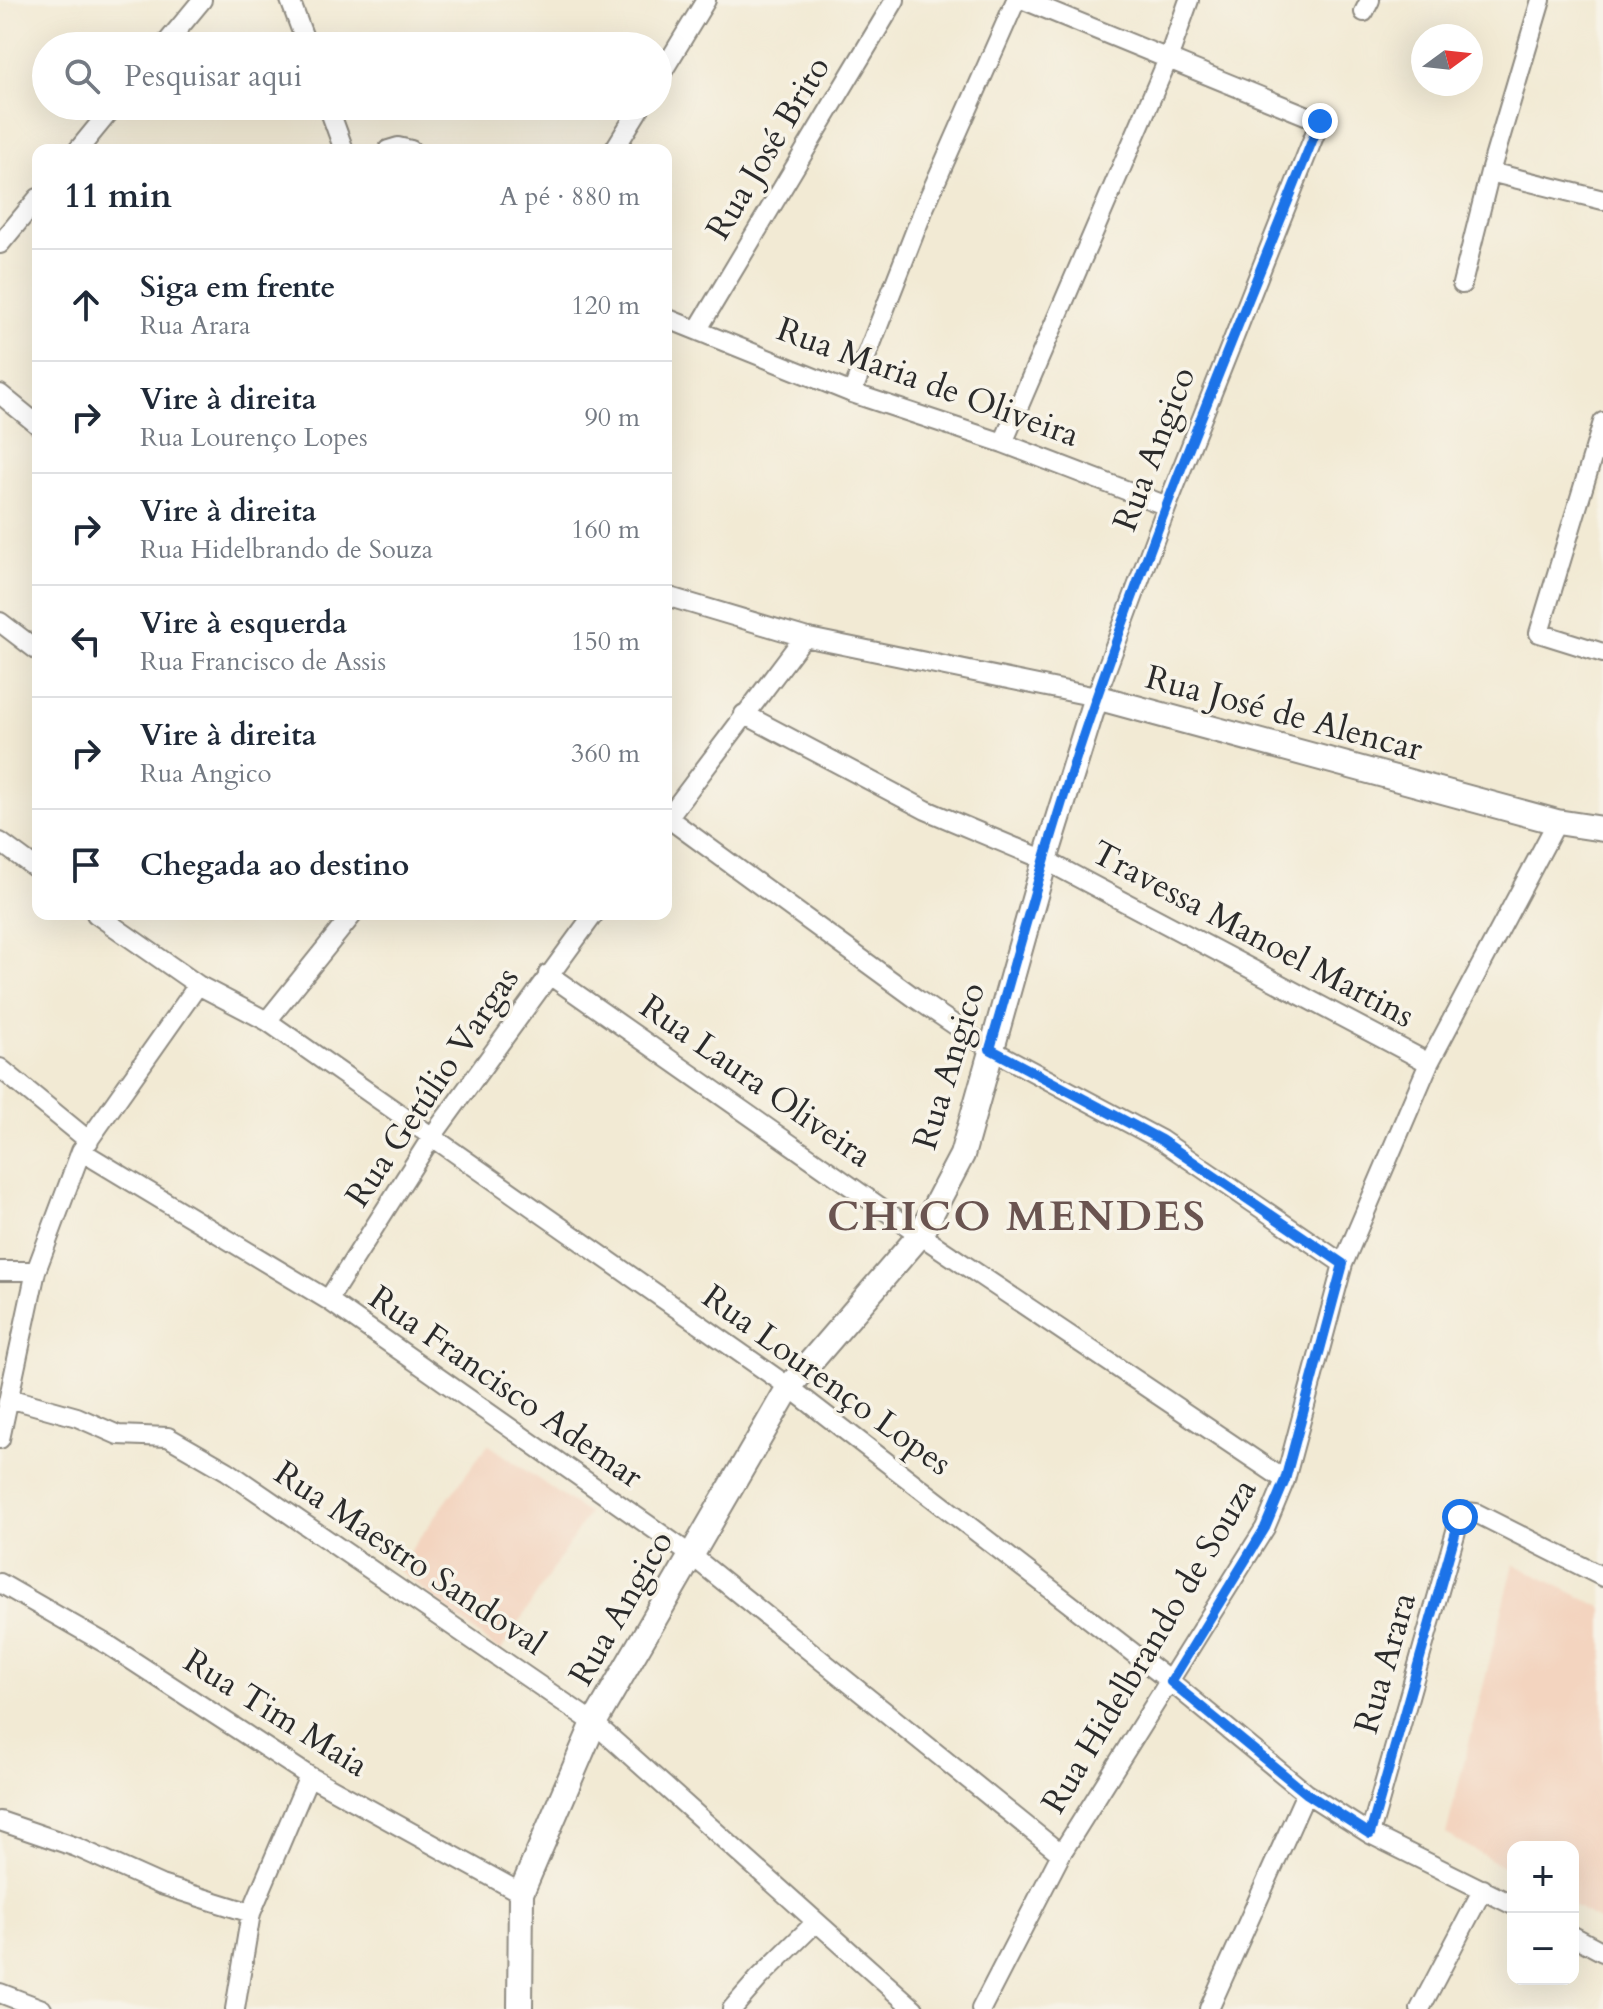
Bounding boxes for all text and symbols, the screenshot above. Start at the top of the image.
north arrow [1411,24,1483,96]
search box [32,32,672,120]
street label: Rua José Brito [695,48,841,248]
icon: search [60,54,104,98]
text: Pesquisar aqui [124,56,302,97]
route end [1302,103,1338,139]
text: 11 min [64,173,172,219]
text: A pé · 880 m [499,179,640,214]
text: Siga em frente [140,267,335,308]
icon: ahead [64,283,108,327]
text: 120 m [571,288,640,323]
street label: Rua Maria de Oliveira [771,306,1086,458]
text: Rua Arara [140,308,250,343]
street label: Rua Angico [1102,360,1206,538]
text: Vire à direita [140,379,317,420]
icon: right [64,395,108,439]
text: 90 m [584,400,640,435]
text: Rua Lourenço Lopes [140,420,368,455]
text: Vire à direita [140,491,317,532]
icon: right [64,507,108,551]
text: 160 m [571,512,640,547]
text: Rua Hidelbrando de Souza [140,532,433,567]
text: Vire à esquerda [140,603,347,644]
icon: left [64,619,108,663]
text: 150 m [571,624,640,659]
text: Rua Francisco de Assis [140,644,386,679]
street label: Rua José de Alencar [1141,654,1428,772]
text: Vire à direita [140,715,317,756]
icon: right [64,731,108,775]
text: 360 m [571,736,640,771]
text: Rua Angico [140,756,272,791]
street label: Travessa Manoel Martins [1084,829,1422,1039]
icon: arrive [64,843,108,887]
text: Chegada ao destino [140,845,409,886]
street label: Rua Getúlio Vargas [334,958,530,1216]
street label: Rua Angico [902,977,996,1155]
street label: Rua Laura Oliveira [631,984,881,1178]
district label: CHICO MENDES [827,1188,1207,1245]
street label: Rua Lourenço Lopes [693,1274,961,1486]
street label: Rua Francisco Ademar [360,1275,653,1499]
street label: Rua Maestro Sandoval [265,1450,555,1666]
street label: Rua Hidelbrando de Souza [1031,1470,1268,1822]
route start [1442,1499,1478,1535]
street label: Rua Angico [558,1522,684,1694]
street label: Rua Arara [1343,1587,1427,1739]
street label: Rua Tim Maia [175,1638,377,1788]
map controls [1507,1841,1579,1985]
button: + [1507,1841,1579,1913]
button: − [1507,1913,1579,1985]

